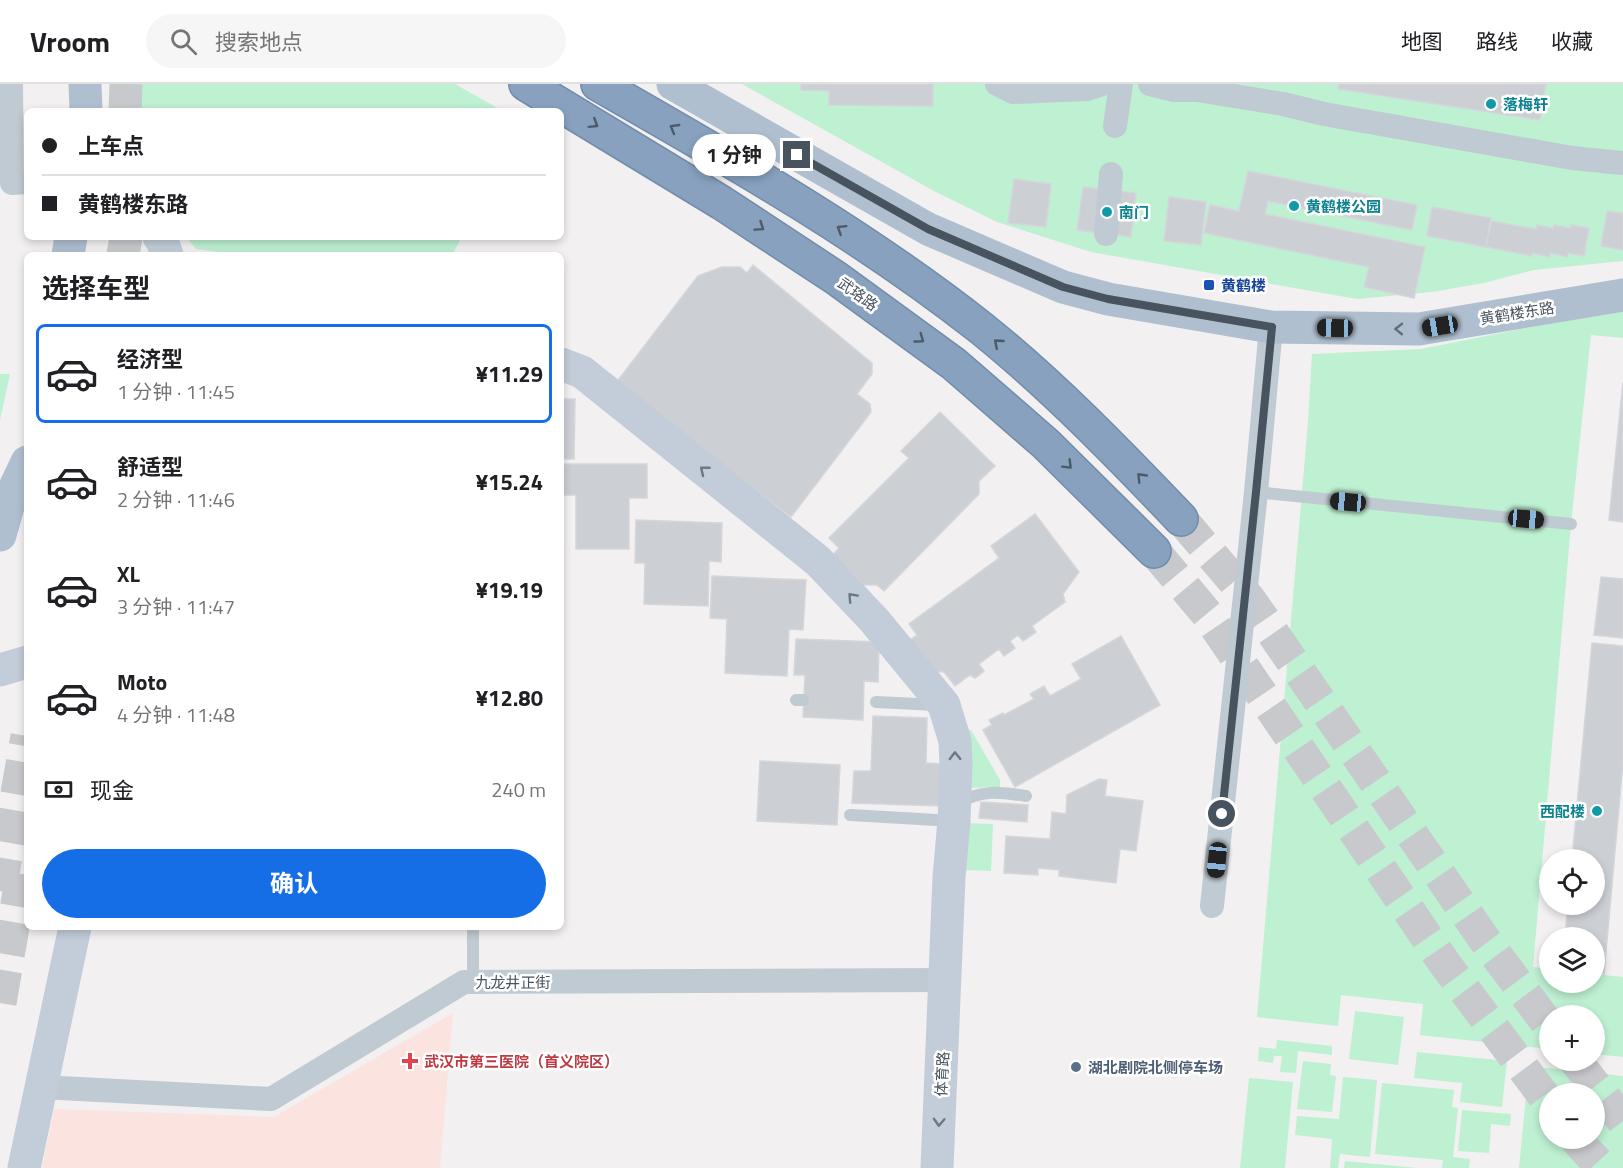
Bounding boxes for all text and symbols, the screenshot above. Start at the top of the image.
search box [146,14,566,68]
text: Vroom [30,20,110,63]
icon: search [167,25,200,58]
text: 搜索地点 [215,25,303,59]
text: 地图 [1401,25,1443,57]
text: 路线 [1476,25,1518,57]
text: 收藏 [1551,25,1593,57]
place label: 落梅轩 [1503,93,1548,116]
marker: 落梅轩 [1484,97,1498,111]
one-way arrow [588,117,598,129]
one-way arrow [670,124,680,135]
text: 上车点 [78,129,144,163]
callout: 1 分钟 [692,134,776,176]
text: 1 分钟 [706,139,762,170]
route end [783,141,810,168]
text: 黄鹤楼东路 [78,187,188,221]
place label: 黄鹤楼公园 [1306,195,1381,218]
marker: 黄鹤楼公园 [1287,199,1301,213]
place label: 南门 [1119,201,1149,224]
marker: 南门 [1100,205,1114,219]
one-way arrow [753,220,764,231]
one-way arrow [837,224,847,236]
text: 选择车型 [42,267,150,308]
street label: 武珞路 [833,271,883,317]
place label: 黄鹤楼 [1221,274,1266,297]
marker: 黄鹤楼 [1202,278,1216,292]
street label: 黄鹤楼东路 [1478,296,1556,330]
car [1421,314,1459,338]
car [1317,319,1353,337]
one-way arrow [1395,323,1404,335]
one-way arrow [913,332,924,343]
one-way arrow [994,339,1005,350]
text: 经济型 [117,342,183,376]
icon: car [45,347,99,401]
text: ¥11.29 [476,357,543,391]
text: 1 分钟 · 11:45 [117,376,235,407]
text: 舒适型 [117,450,183,484]
icon: car [45,455,99,509]
one-way arrow [1060,458,1071,469]
text: ¥15.24 [476,465,543,499]
one-way arrow [700,467,711,478]
one-way arrow [1137,473,1148,484]
text: 2 分钟 · 11:46 [117,484,235,515]
car [1329,491,1367,513]
car [1507,508,1545,530]
text: XL [117,557,140,591]
icon: car [45,563,99,617]
text: ¥19.19 [476,573,543,607]
text: 3 分钟 · 11:47 [117,591,235,622]
one-way arrow [848,593,859,603]
text: Moto [117,665,167,699]
icon: car [45,671,99,725]
text: ¥12.80 [476,681,543,715]
text: 4 分钟 · 11:48 [117,699,235,730]
one-way arrow [949,751,962,760]
icon: cash [42,773,75,806]
text: 现金 [90,773,134,807]
text: 240 m [491,774,546,805]
route start [1208,800,1235,827]
place label: 西配楼 [1540,800,1585,823]
marker: 西配楼 [1590,804,1604,818]
car [1206,841,1228,879]
button: 确认 [42,849,546,918]
map controls [1539,849,1605,1149]
button: locate [1539,849,1605,915]
button: layers [1539,927,1605,993]
street label: 九龙井正街 [475,971,551,994]
button: + [1539,1005,1605,1071]
place label: 武汉市第三医院（首义院区） [424,1050,619,1073]
street label: 体育路 [929,1051,955,1097]
marker: 武汉市第三医院（首义院区） [401,1052,419,1070]
place label: 湖北剧院北侧停车场 [1088,1056,1223,1079]
marker: 湖北剧院北侧停车场 [1069,1060,1083,1074]
button: − [1539,1083,1605,1149]
one-way arrow [933,1118,946,1127]

